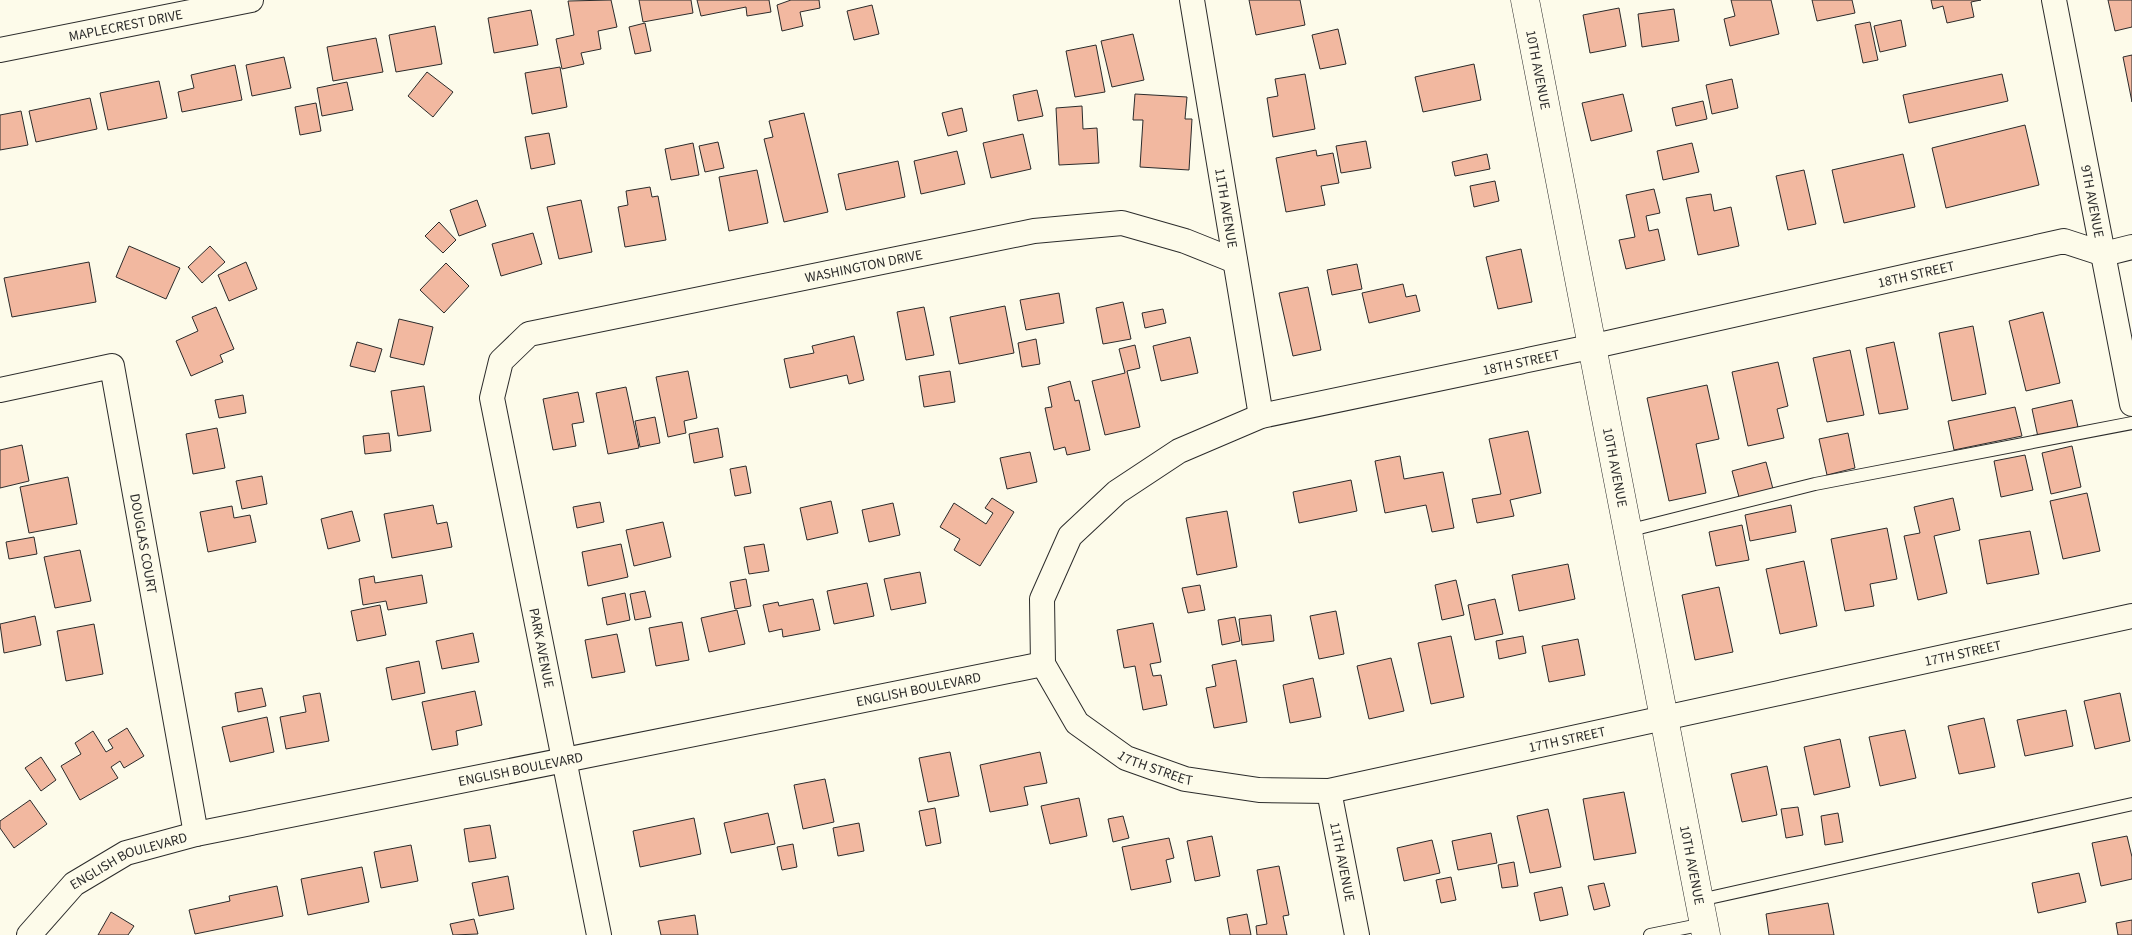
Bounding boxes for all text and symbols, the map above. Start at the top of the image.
street label: MAPLECREST DRIVE [67,5,184,47]
street label: 10TH AVENUE [1520,28,1555,112]
street label: 9TH AVENUE [2075,163,2109,240]
street label: 11TH AVENUE [1209,167,1242,250]
street label: WASHINGTON DRIVE [803,245,924,288]
street label: 18TH STREET [1876,256,1957,294]
street label: 18TH STREET [1481,345,1562,381]
street label: 10TH AVENUE [1597,426,1632,509]
street label: DOUGLAS COURT [124,492,162,596]
street label: PARK AVENUE [523,606,559,690]
street label: 17TH STREET [1923,636,2004,672]
street label: ENGLISH BOULEVARD [854,668,983,712]
street label: 17TH STREET [1527,722,1608,758]
street label: 17TH STREET [1113,746,1194,791]
street label: ENGLISH BOULEVARD [456,748,585,792]
street label: 11TH AVENUE [1324,820,1359,903]
street label: 10TH AVENUE [1674,824,1709,907]
street label: ENGLISH BOULEVARD [66,828,190,895]

